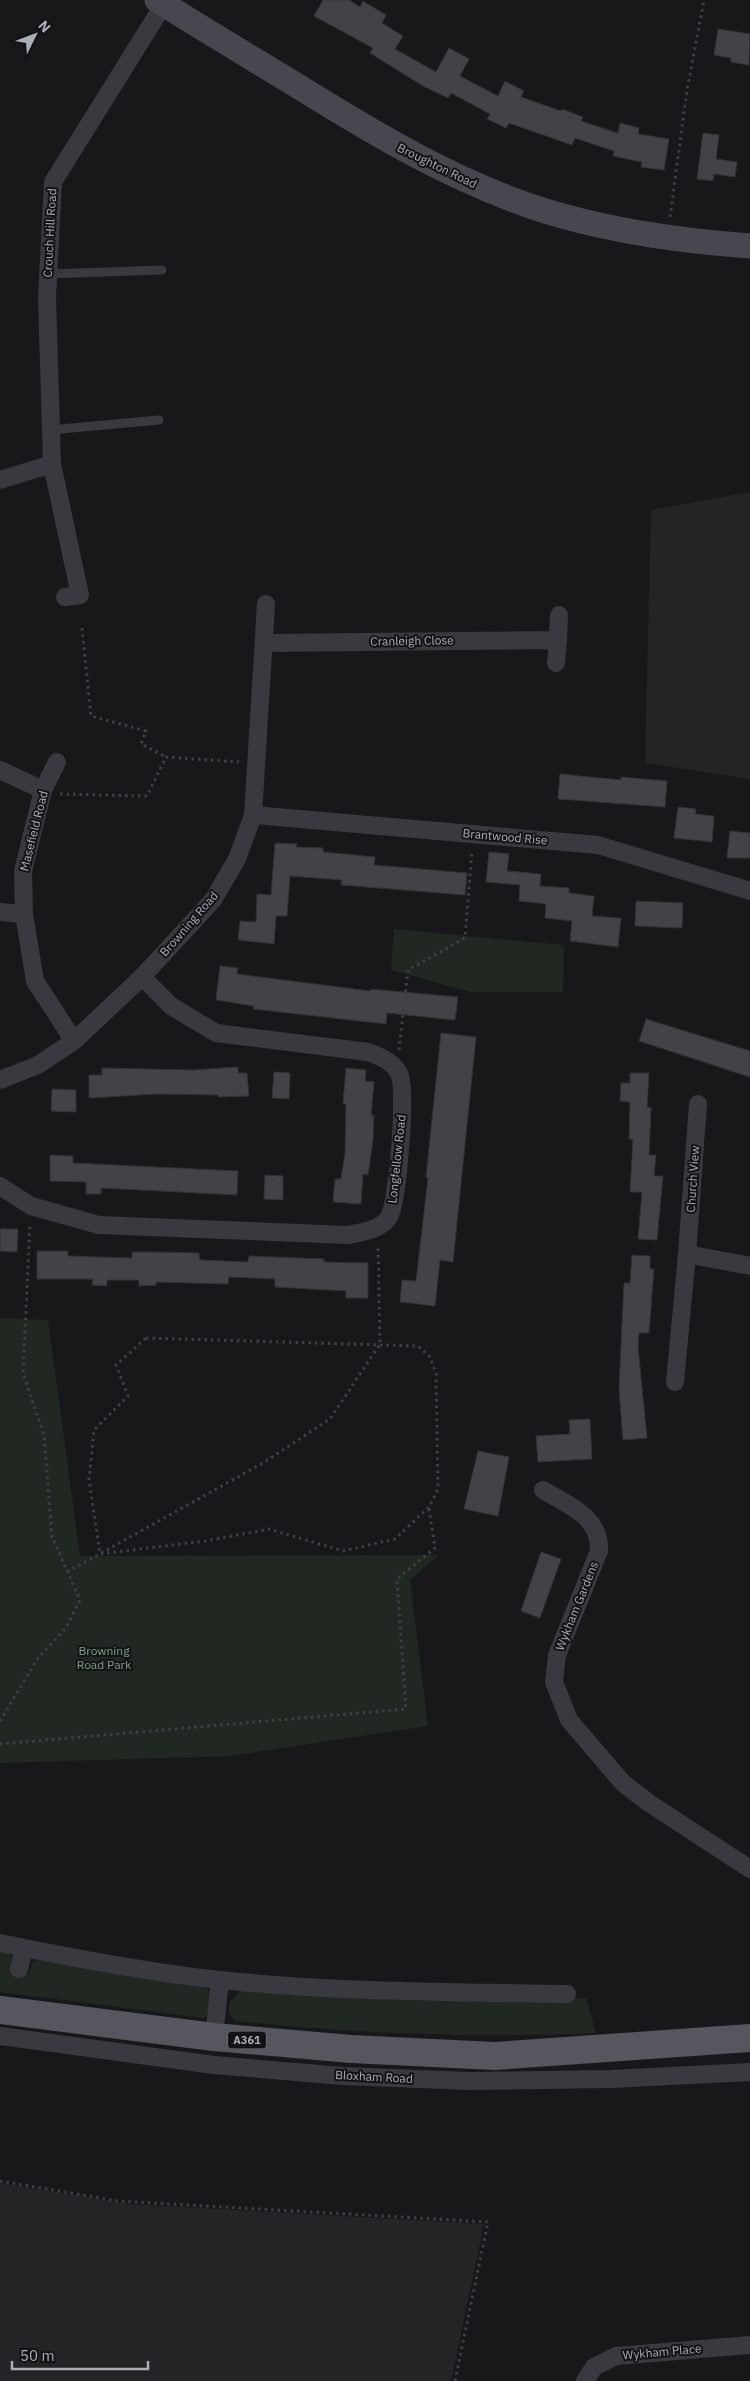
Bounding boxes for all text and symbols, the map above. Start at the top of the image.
north arrow [10,10,60,60]
text: N [35,17,55,36]
street label: Broughton Road [395,140,480,191]
street label: Crouch Hill Road [40,188,59,278]
street label: Cranleigh Close [370,632,454,649]
street label: Masefield Road [16,789,51,873]
street label: Brantwood Rise [462,825,549,848]
street label: Browning Road [156,888,221,959]
street label: Longfellow Road [384,1114,409,1204]
street label: Church View [683,1145,702,1213]
street label: Wykham Gardens [552,1559,601,1653]
park label: Browning Road Park [77,1643,132,1672]
road number: A361 [228,2032,266,2048]
street label: Bloxham Road [335,2067,413,2086]
scale bar [12,2338,149,2370]
street label: Wykham Place [622,2341,702,2362]
text: 50 m [20,2346,55,2365]

